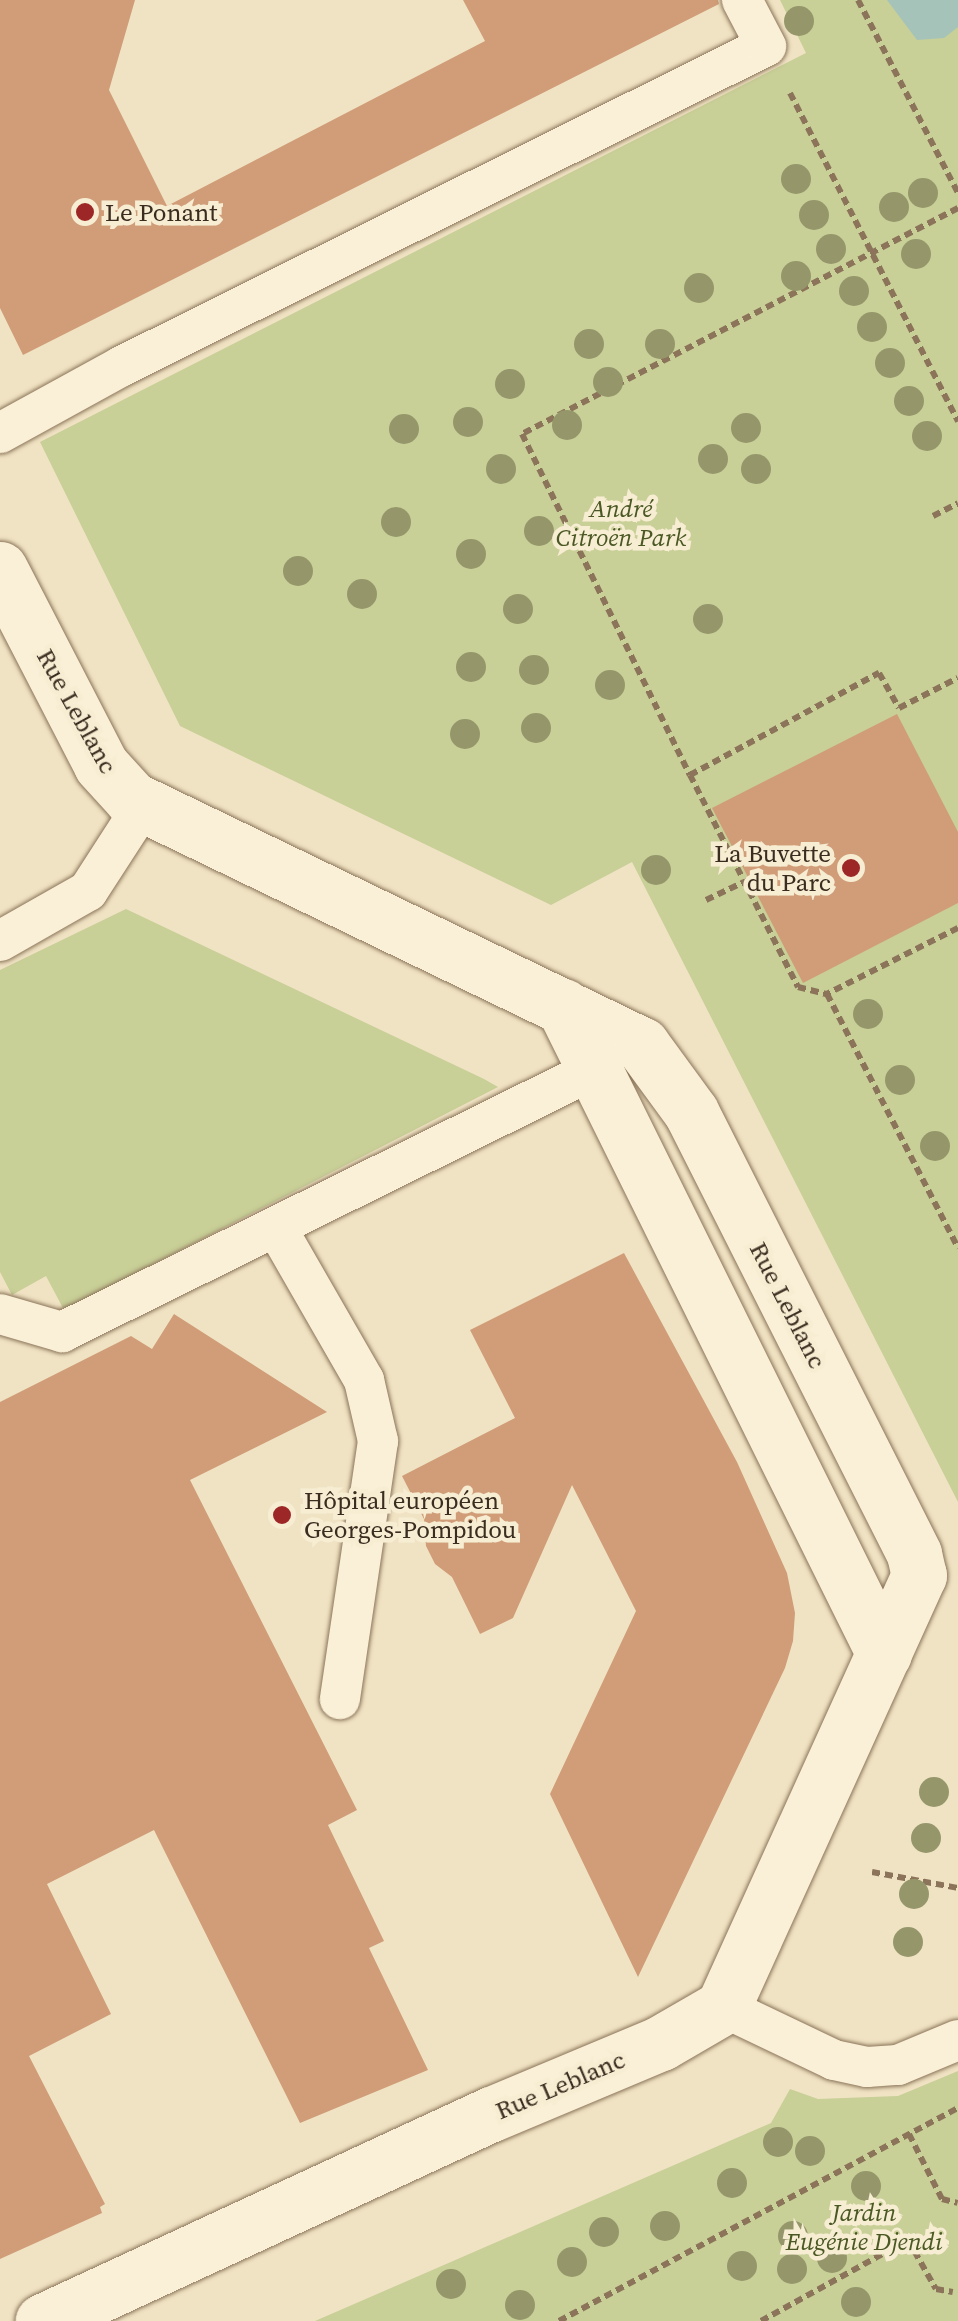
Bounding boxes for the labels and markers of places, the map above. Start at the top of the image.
place label: Le Ponant [105,197,217,227]
marker: Le Ponant [74,201,96,223]
place label: La Buvette du Parc [714,839,831,898]
marker: La Buvette du Parc [840,857,862,879]
place label: Hôpital européen Georges-Pompidou [304,1486,516,1545]
marker: Hôpital européen Georges-Pompidou [269,1502,295,1528]

